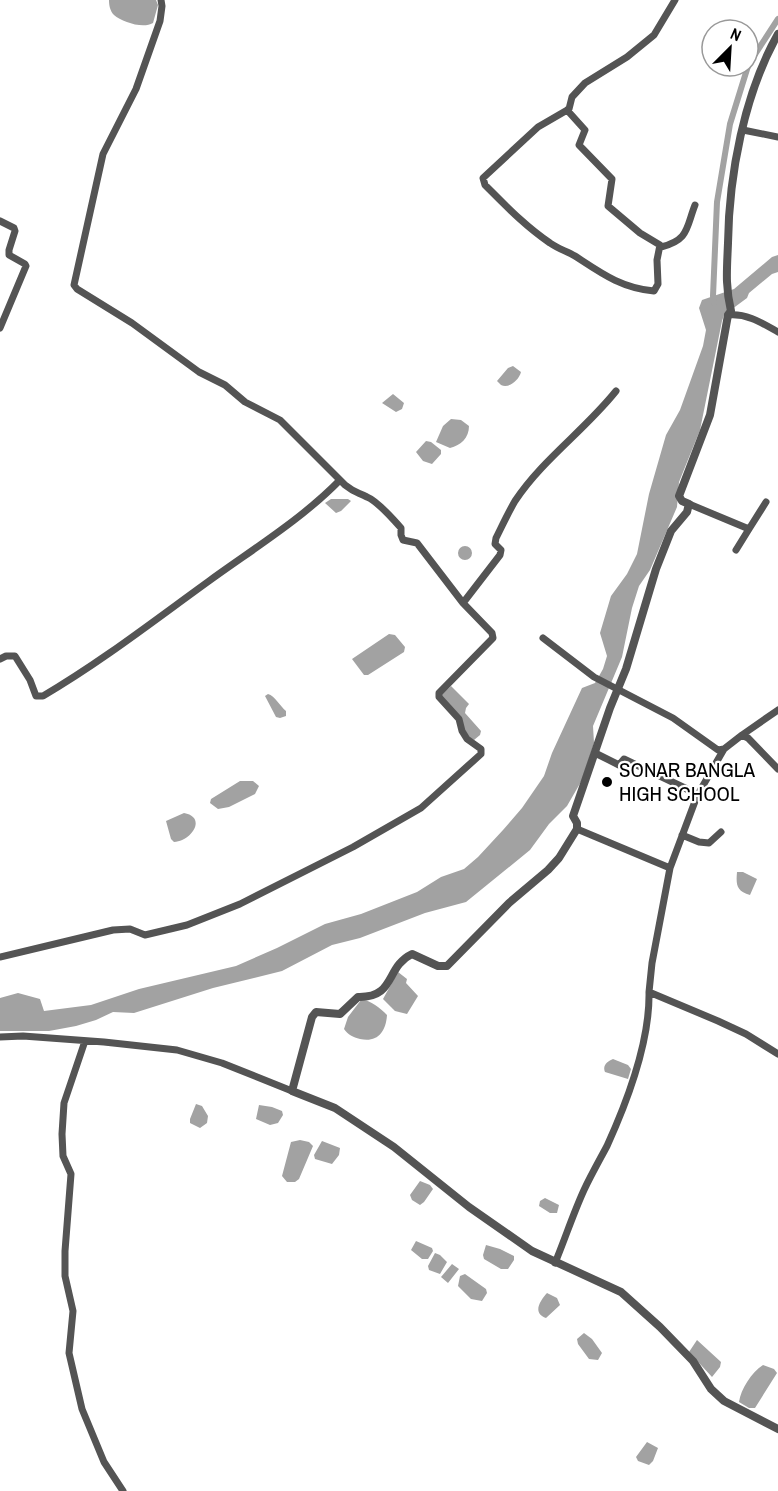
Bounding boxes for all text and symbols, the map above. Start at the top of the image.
north arrow [700,18,760,78]
text: N [727,22,745,46]
place label: SONAR BANGLA HIGH SCHOOL [619,755,755,808]
marker: SONAR BANGLA HIGH SCHOOL [600,775,614,789]

